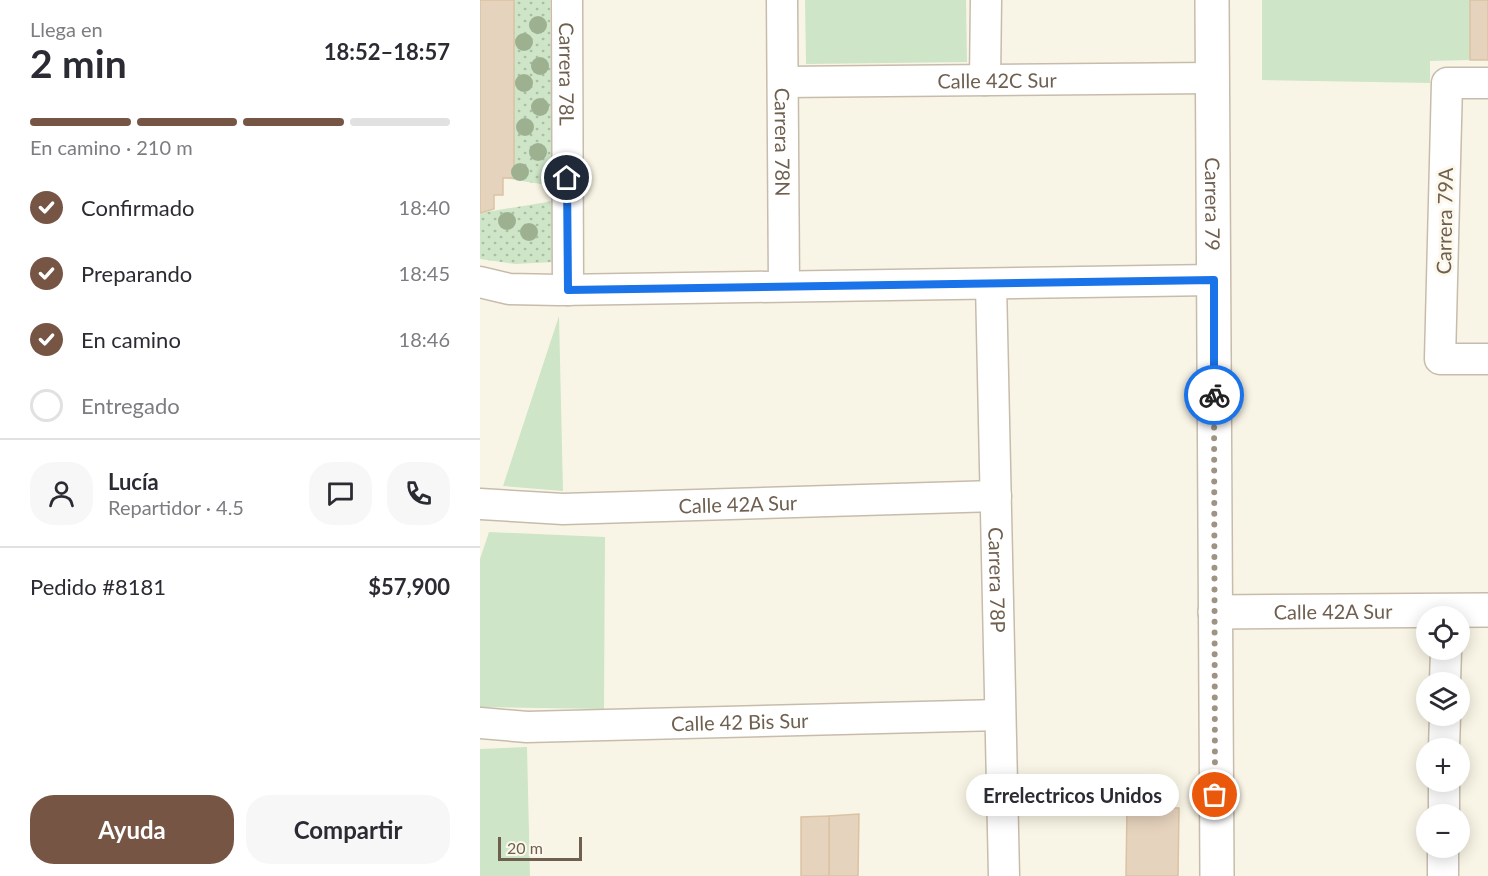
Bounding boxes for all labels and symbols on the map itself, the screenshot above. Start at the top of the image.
street label: Carrera 78L [555,22,579,126]
street label: Calle 42C Sur [937,67,1057,93]
street label: Carrera 78N [771,88,795,196]
pin [541,152,592,203]
street label: Carrera 79 [1201,157,1225,251]
street label: Carrera 79A [1431,167,1457,275]
courier [1184,365,1244,425]
street label: Calle 42A Sur [678,490,798,518]
street label: Carrera 78P [984,527,1011,633]
street label: Calle 42A Sur [1274,599,1393,624]
street label: Calle 42 Bis Sur [671,708,809,735]
pin [1189,769,1240,820]
callout: Errelectricos Unidos [966,774,1179,816]
scale bar [498,834,582,862]

